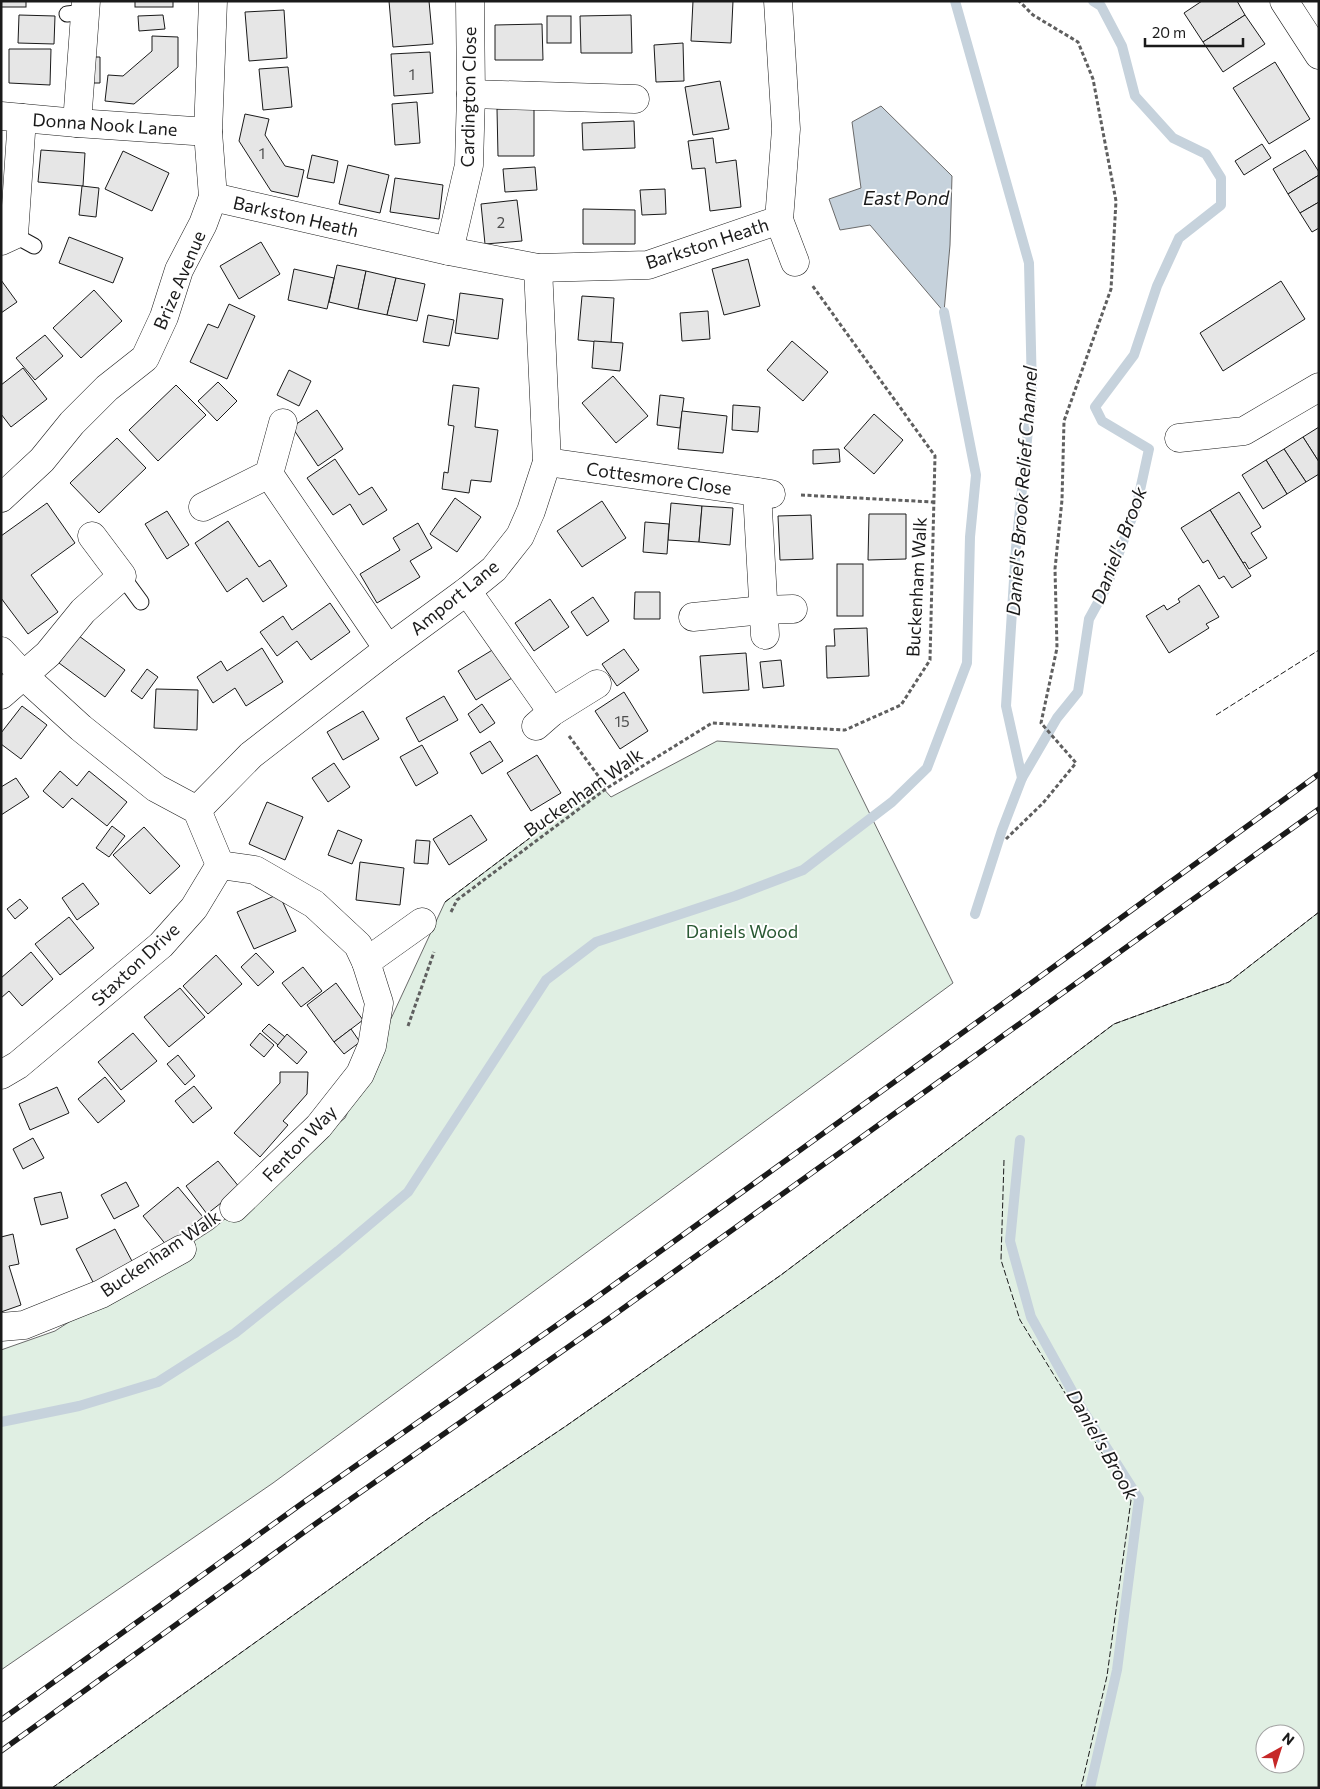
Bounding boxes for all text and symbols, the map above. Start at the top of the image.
scale bar [1145,15,1242,47]
text: 20 m [1152,23,1186,41]
street label: Cardington Close [456,26,480,168]
house number: 1 [409,65,415,83]
street label: Donna Nook Lane [32,108,178,140]
house number: 1 [259,144,265,162]
water label: East Pond [863,186,950,209]
street label: Barkston Heath [231,191,361,241]
house number: 2 [497,213,505,231]
street label: Barkston Heath [643,213,771,273]
street label: Brize Avenue [148,227,210,333]
water label: Daniel's Brook Relief Channel [1001,364,1041,617]
street label: Cottesmore Close [585,457,733,499]
water label: Daniel's Brook [1085,483,1151,607]
street label: Buckenham Walk [901,516,931,657]
street label: Amport Lane [405,555,503,639]
house number: 15 [614,712,630,730]
street label: Buckenham Walk [519,743,647,841]
street label: Staxton Drive [87,918,183,1010]
park label: Daniels Wood [686,920,798,942]
street label: Fenton Way [257,1100,341,1186]
street label: Buckenham Walk [96,1205,224,1301]
water label: Daniel's Brook [1062,1385,1144,1504]
north arrow [1255,1724,1305,1774]
text: N [1279,1729,1298,1748]

